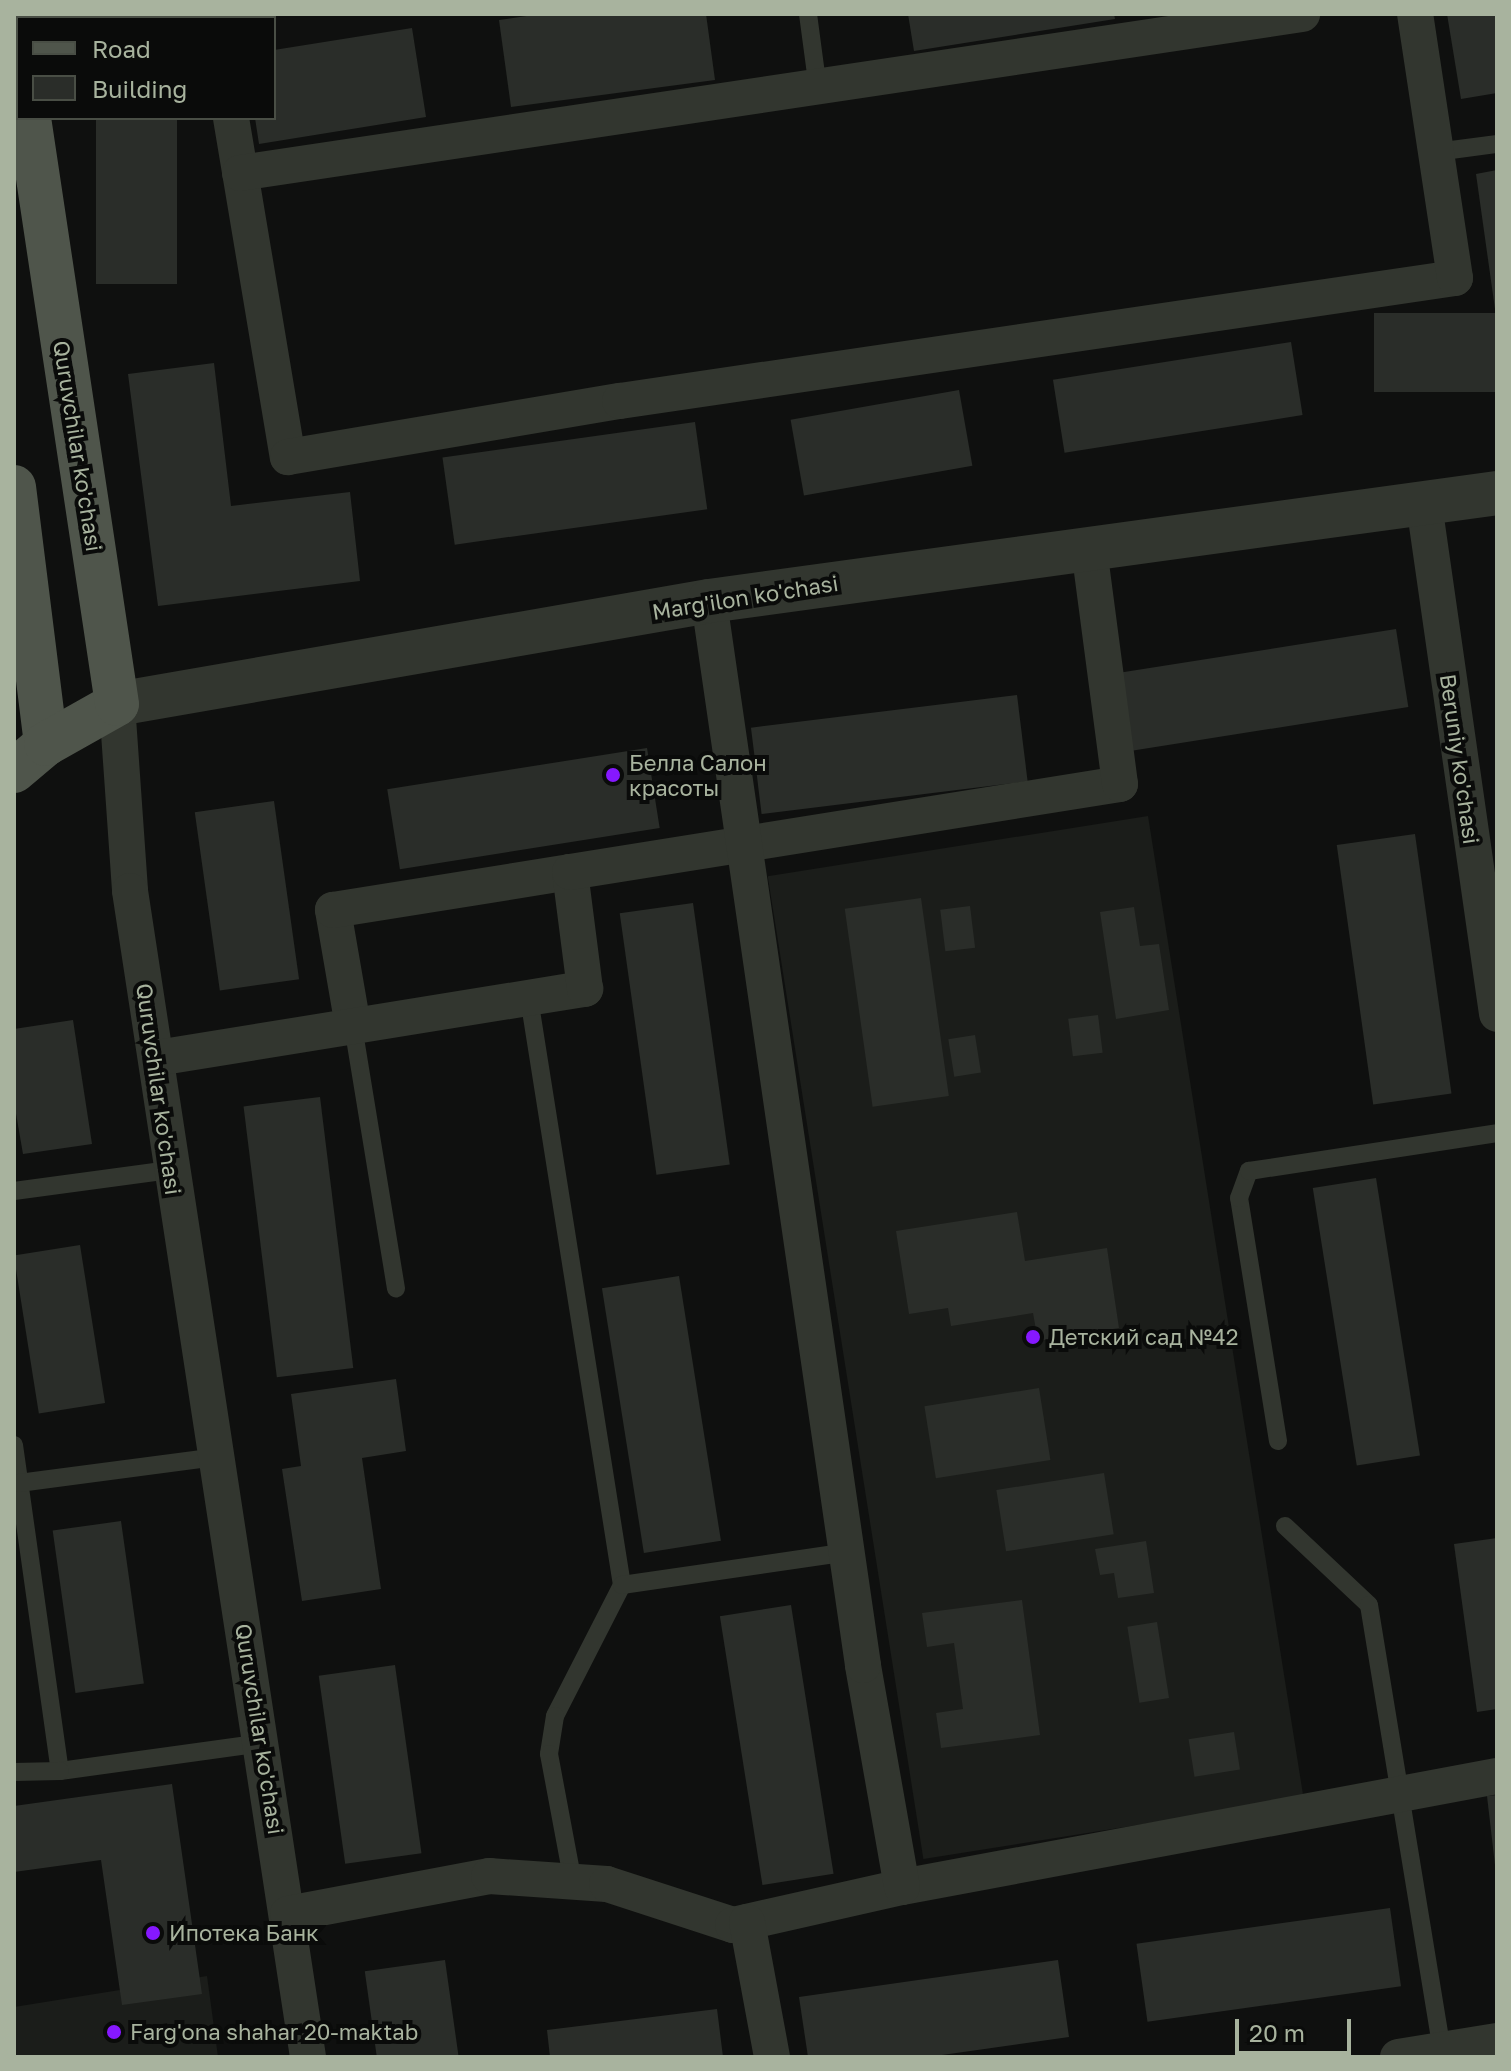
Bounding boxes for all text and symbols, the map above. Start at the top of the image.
legend [16,16,276,120]
text: Road [92,34,151,63]
text: Building [92,74,187,103]
street label: Quruvchilar ko'chasi [48,339,108,553]
street label: Marg'ilon ko'chasi [650,569,840,625]
street label: Beruniy ko'chasi [1435,672,1485,846]
place label: Белла Салон красоты [629,749,767,800]
marker: Белла Салон красоты [604,766,622,784]
street label: Quruvchilar ko'chasi [131,981,187,1197]
place label: Детский сад №42 [1049,1324,1238,1350]
marker: Детский сад №42 [1024,1328,1042,1346]
street label: Quruvchilar ko'chasi [230,1622,290,1836]
place label: Ипотека Банк [169,1920,319,1946]
marker: Ипотека Банк [144,1924,162,1942]
scale bar [1239,2003,1355,2053]
text: 20 m [1249,2018,1305,2047]
place label: Farg'ona shahar 20-maktab [130,2019,418,2045]
marker: Farg'ona shahar 20-maktab [105,2023,123,2041]

